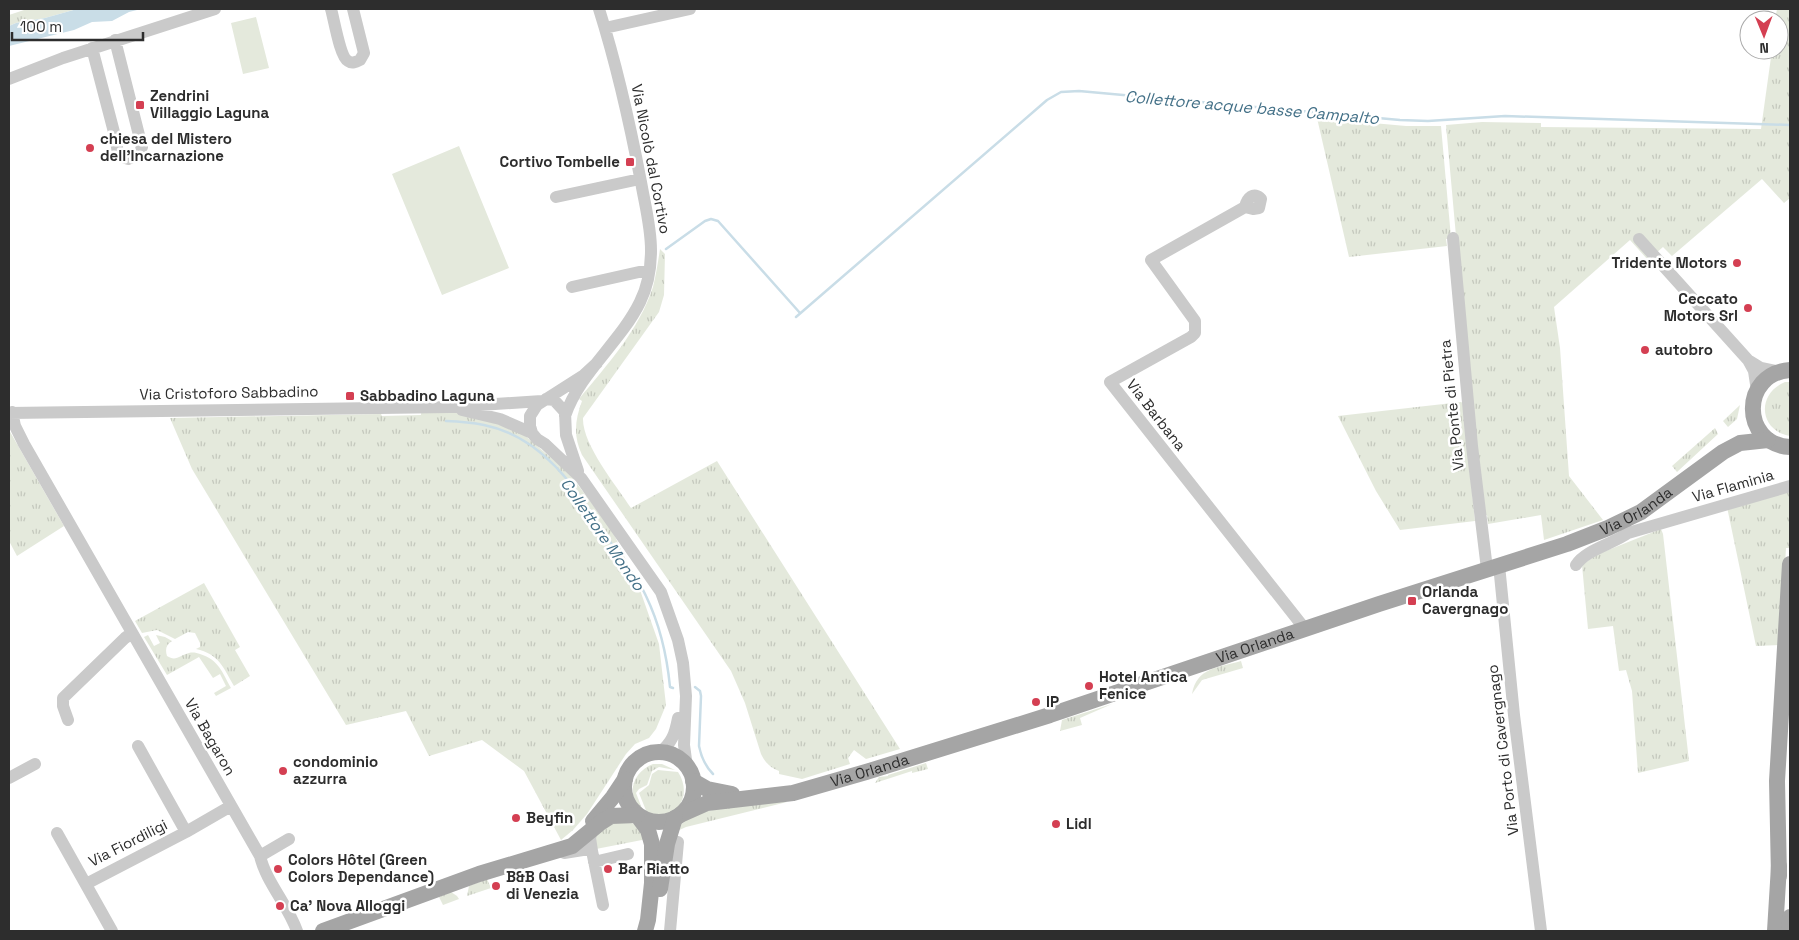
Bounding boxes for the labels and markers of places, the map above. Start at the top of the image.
place label: Zendrini Villaggio Laguna [150,86,270,122]
marker: Zendrini Villaggio Laguna [134,99,146,111]
place label: chiesa del Mistero dell'Incarnazione [100,129,232,165]
marker: chiesa del Mistero dell'Incarnazione [84,142,96,154]
place label: Cortivo Tombelle [500,152,620,171]
marker: Cortivo Tombelle [624,156,636,168]
place label: Tridente Motors [1611,253,1727,272]
marker: Tridente Motors [1731,257,1743,269]
place label: Ceccato Motors Srl [1664,289,1738,325]
marker: Ceccato Motors Srl [1742,302,1754,314]
place label: autobro [1655,340,1713,359]
marker: autobro [1639,344,1651,356]
place label: Sabbadino Laguna [360,386,495,405]
marker: Sabbadino Laguna [344,390,356,402]
place label: Orlanda Cavergnago [1422,582,1508,618]
marker: Orlanda Cavergnago [1406,595,1418,607]
place label: Hotel Antica Fenice [1099,667,1188,703]
marker: Hotel Antica Fenice [1083,680,1095,692]
place label: IP [1046,692,1059,711]
marker: IP [1030,696,1042,708]
place label: condominio azzurra [293,752,378,788]
marker: condominio azzurra [277,765,289,777]
place label: Beyfin [526,808,573,827]
marker: Beyfin [510,812,522,824]
place label: Lidl [1066,814,1092,833]
marker: Lidl [1050,818,1062,830]
place label: Colors Hôtel (Green Colors Dependance) [288,850,434,886]
place label: Bar Riatto [618,859,689,878]
marker: Colors Hôtel (Green Colors Dependance) [272,863,284,875]
marker: Bar Riatto [602,863,614,875]
place label: B&B Oasi di Venezia [506,867,579,903]
marker: B&B Oasi di Venezia [490,880,502,892]
place label: Ca' Nova Alloggi [290,896,405,915]
marker: Ca' Nova Alloggi [274,900,286,912]

